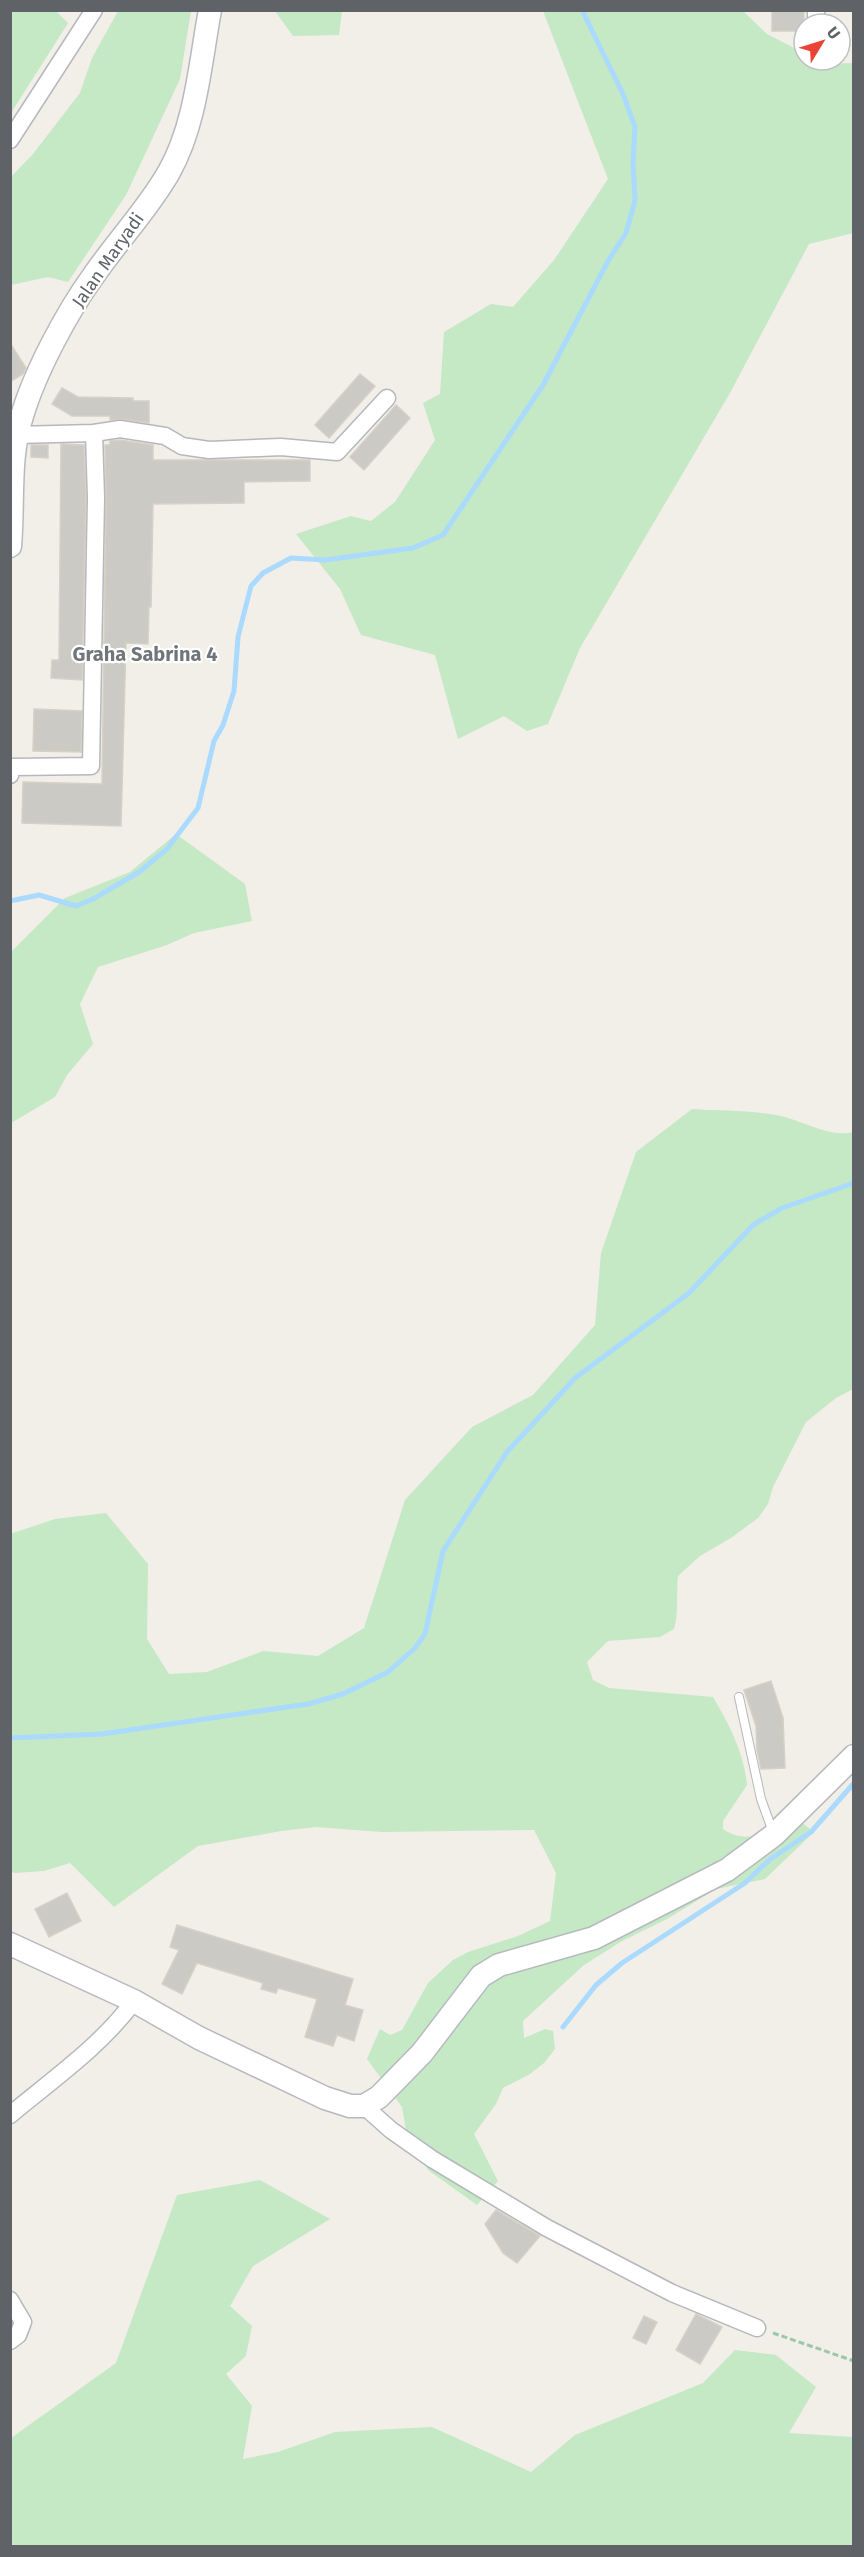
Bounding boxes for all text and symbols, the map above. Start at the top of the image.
north arrow [792,12,852,72]
text: U [823,23,844,43]
street label: Jalan Maryadi [67,208,149,312]
district label: Graha Sabrina 4 [73,642,217,666]

